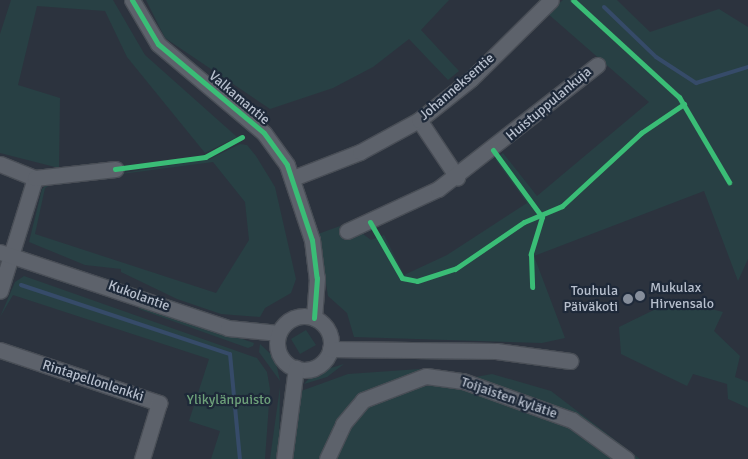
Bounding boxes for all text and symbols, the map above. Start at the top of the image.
street label: Johanneksentie [416,50,498,124]
street label: Huistuppulankuja [503,63,595,145]
street label: Valkamantie [205,68,273,128]
street label: Kukolantie [106,277,172,315]
place label: Mukulax Hirvensalo [650,280,714,312]
place label: Touhula Päiväkoti [563,283,618,316]
marker: Mukulax Hirvensalo [634,290,646,302]
marker: Touhula Päiväkoti [622,293,634,305]
street label: Rintapellonlenkki [40,357,146,405]
street label: Toijaisten kylätie [459,374,559,422]
park label: Ylikylänpuisto [187,392,271,408]

